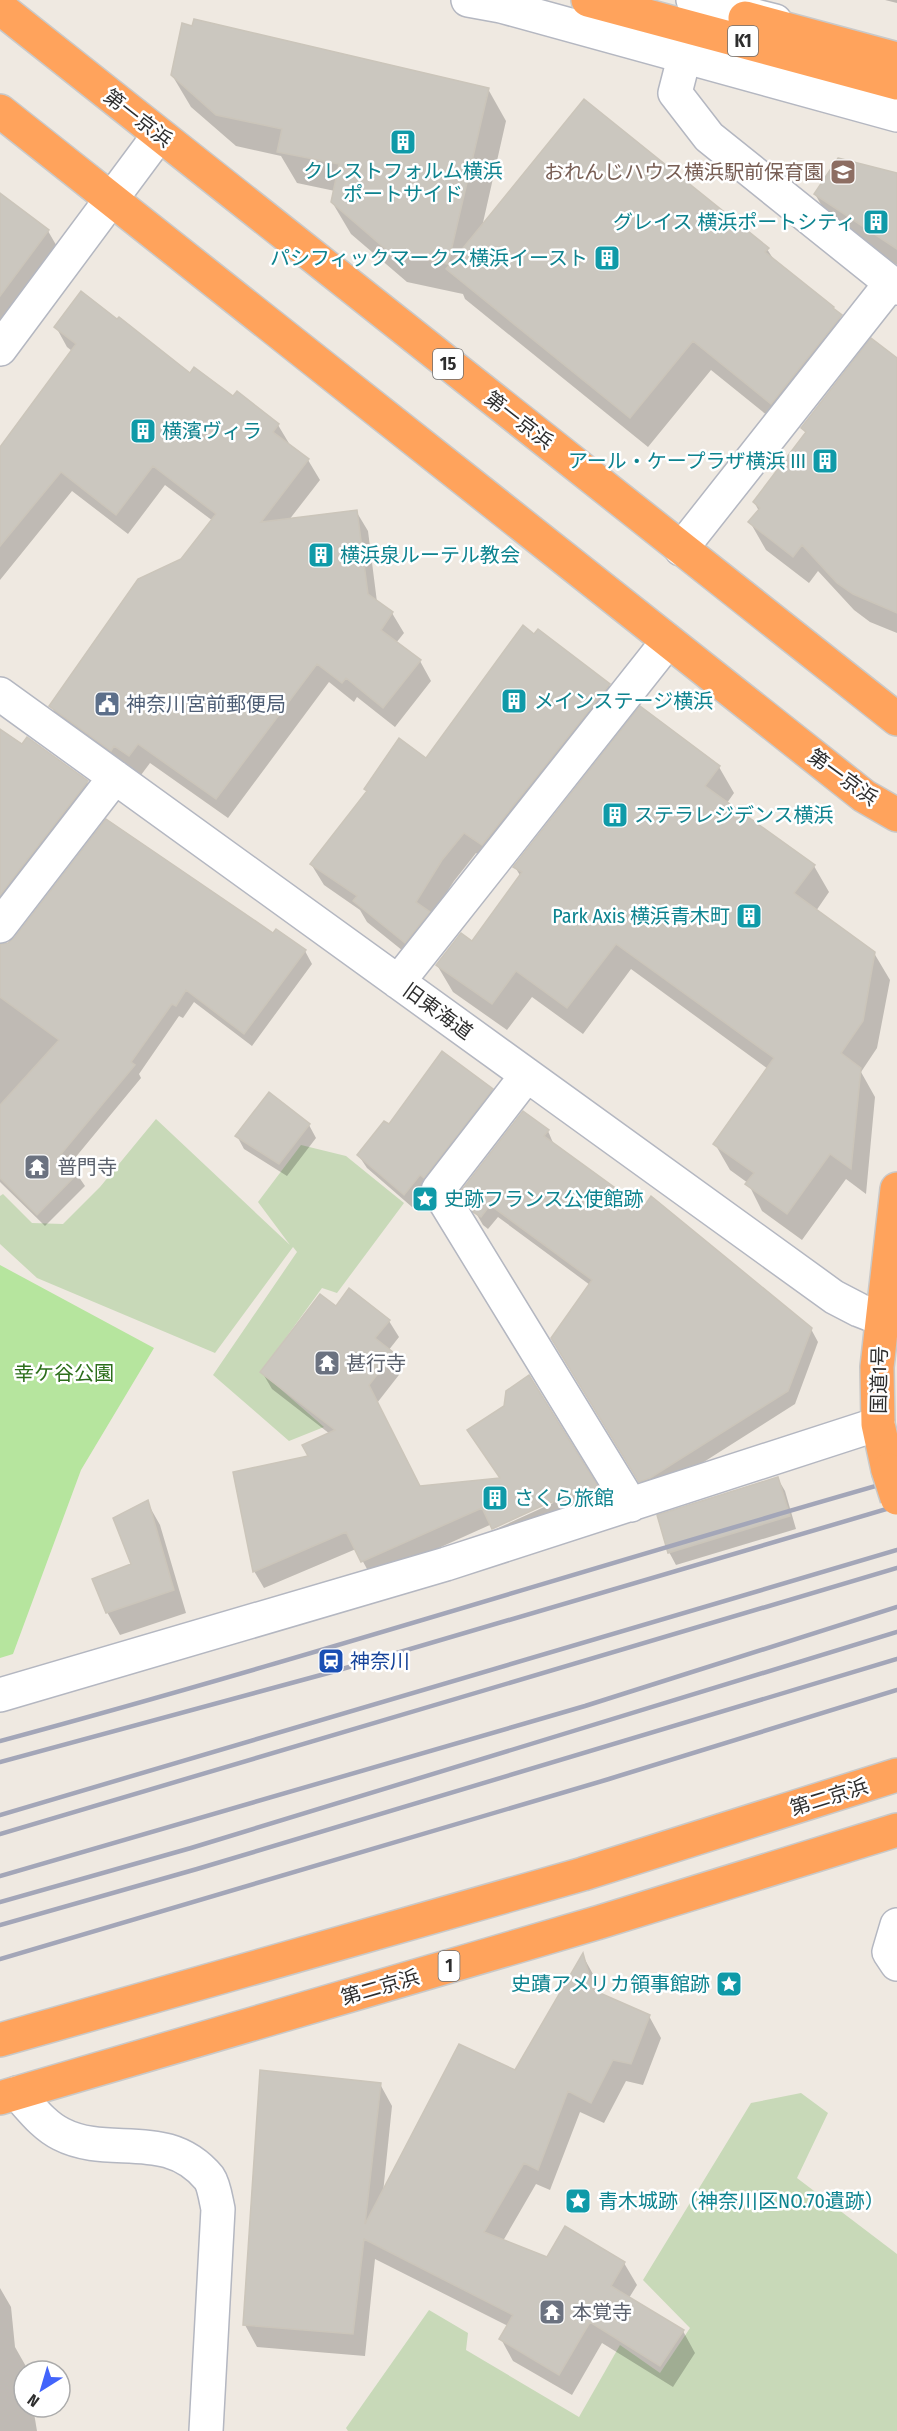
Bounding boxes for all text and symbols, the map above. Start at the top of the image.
road number: K1 [728,26,758,56]
street label: 第一京浜 [99,84,177,152]
building icon: クレストフォルム横浜 ポートサイド [388,127,418,157]
school or university icon: おれんじハウス横浜駅前保育園 [828,157,858,187]
place label: クレストフォルム横浜 ポートサイド [303,159,503,206]
place label: おれんじハウス横浜駅前保育園 [544,160,824,184]
building icon: グレイス 横浜ポートシティ [861,207,891,237]
place label: グレイス 横浜ポートシティ [613,210,856,234]
building icon: パシフィックマークス横浜イースト [592,243,622,273]
place label: パシフィックマークス横浜イースト [270,246,588,270]
road number: 15 [433,349,463,379]
street label: 第一京浜 [480,386,558,454]
building icon: 横濱ヴィラ [128,416,158,446]
place label: 横濱ヴィラ [162,419,262,443]
building icon: アール・ケープラザ横浜 III [810,446,840,476]
place label: アール・ケープラザ横浜 III [568,449,806,473]
building icon: 横浜泉ルーテル教会 [306,540,336,570]
place label: 横浜泉ルーテル教会 [340,543,520,567]
building icon: メインステージ横浜 [499,686,529,716]
public building icon: 神奈川宮前郵便局 [92,689,122,719]
place label: メインステージ横浜 [534,689,713,713]
place label: 神奈川宮前郵便局 [126,692,286,716]
street label: 第一京浜 [804,744,882,810]
building icon: ステラレジデンス横浜 [600,800,630,830]
place label: ステラレジデンス横浜 [634,803,834,827]
building icon: Park Axis 横浜青木町 [734,901,764,931]
place label: Park Axis 横浜青木町 [552,904,730,928]
street label: 旧東海道 [399,978,477,1044]
temple icon: 普門寺 [22,1152,52,1182]
place label: 普門寺 [57,1155,117,1179]
place icon: 史跡フランス公使館跡 [410,1184,440,1214]
place label: 史跡フランス公使館跡 [444,1187,644,1211]
street label: 国道1号 [866,1346,892,1414]
temple icon: 甚行寺 [312,1348,342,1378]
place label: 甚行寺 [346,1351,406,1375]
park label: 幸ケ谷公園 [14,1361,114,1385]
building icon: さくら旅館 [480,1483,510,1513]
place label: さくら旅館 [514,1486,614,1510]
station icon: 神奈川 [316,1646,346,1676]
place label: 神奈川 [350,1649,410,1673]
street label: 第二京浜 [787,1774,871,1820]
road number: 1 [438,1951,460,1981]
street label: 第二京浜 [338,1964,422,2010]
place icon: 史蹟アメリカ領事館跡 [714,1969,744,1999]
place label: 史蹟アメリカ領事館跡 [511,1972,710,1996]
place icon: 青木城跡（神奈川区NO.70遺跡） [563,2186,593,2216]
place label: 青木城跡（神奈川区NO.70遺跡） [598,2189,885,2213]
temple icon: 本覚寺 [537,2297,567,2327]
place label: 本覚寺 [572,2300,632,2324]
north arrow [12,2359,72,2419]
text: N [24,2390,43,2411]

